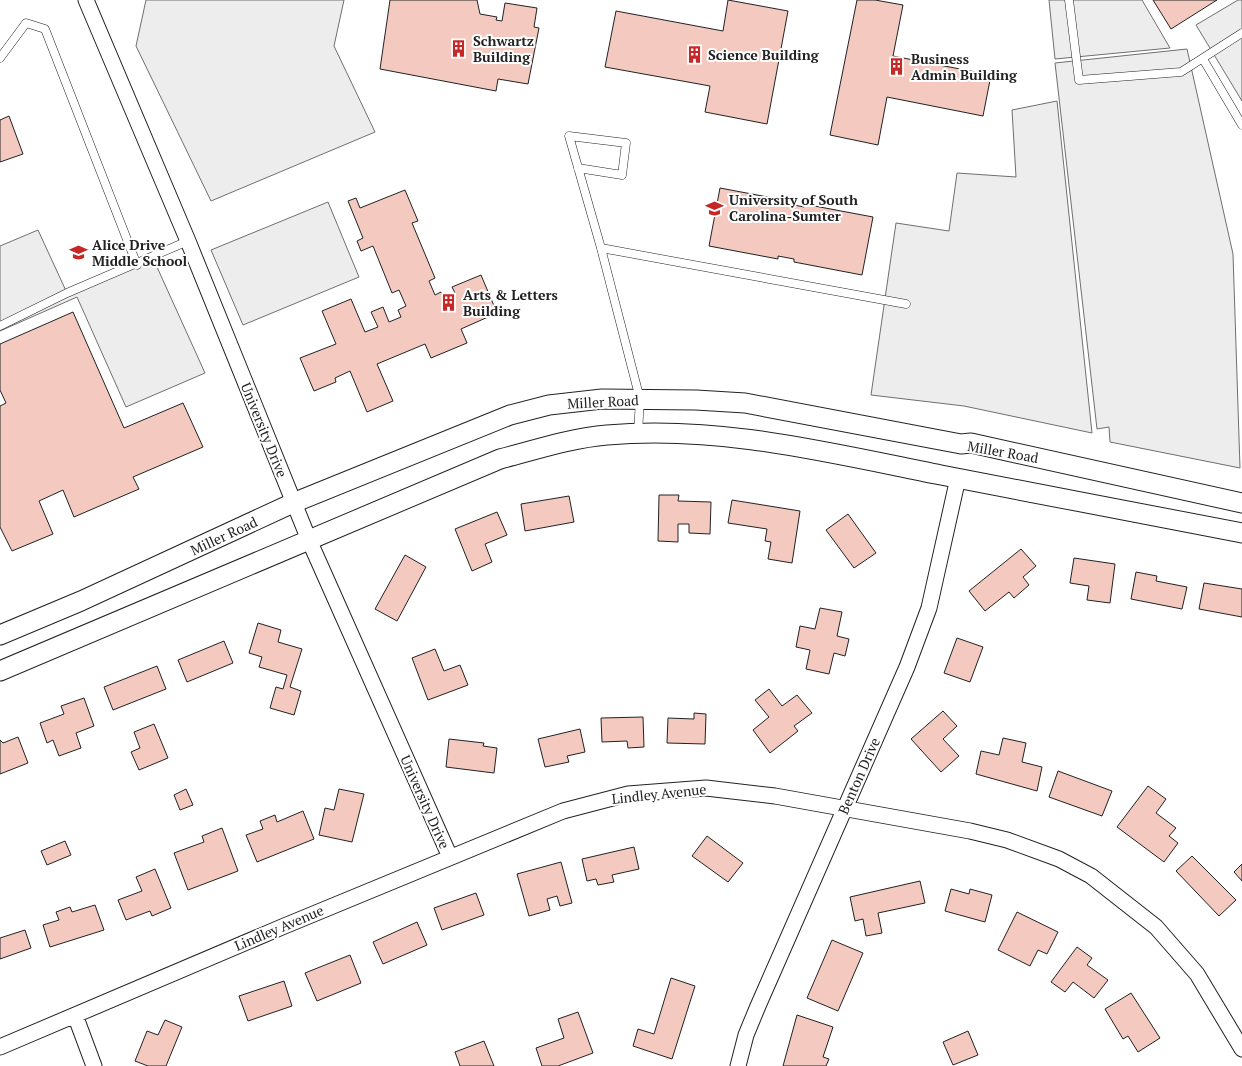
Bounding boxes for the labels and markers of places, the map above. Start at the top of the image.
place label: Schwartz Building [473,31,534,66]
building icon: Schwartz Building [449,39,469,59]
building icon: Science Building [684,45,704,65]
place label: Science Building [708,45,820,64]
place label: Business Admin Building [911,49,1018,84]
building icon: Business Admin Building [887,57,907,77]
place label: University of South Carolina-Sumter [729,190,858,225]
school or university icon: University of South Carolina-Sumter [705,198,725,218]
place label: Alice Drive Middle School [92,235,188,270]
school or university icon: Alice Drive Middle School [68,243,88,263]
place label: Arts & Letters Building [463,285,558,320]
building icon: Arts & Letters Building [439,293,459,313]

